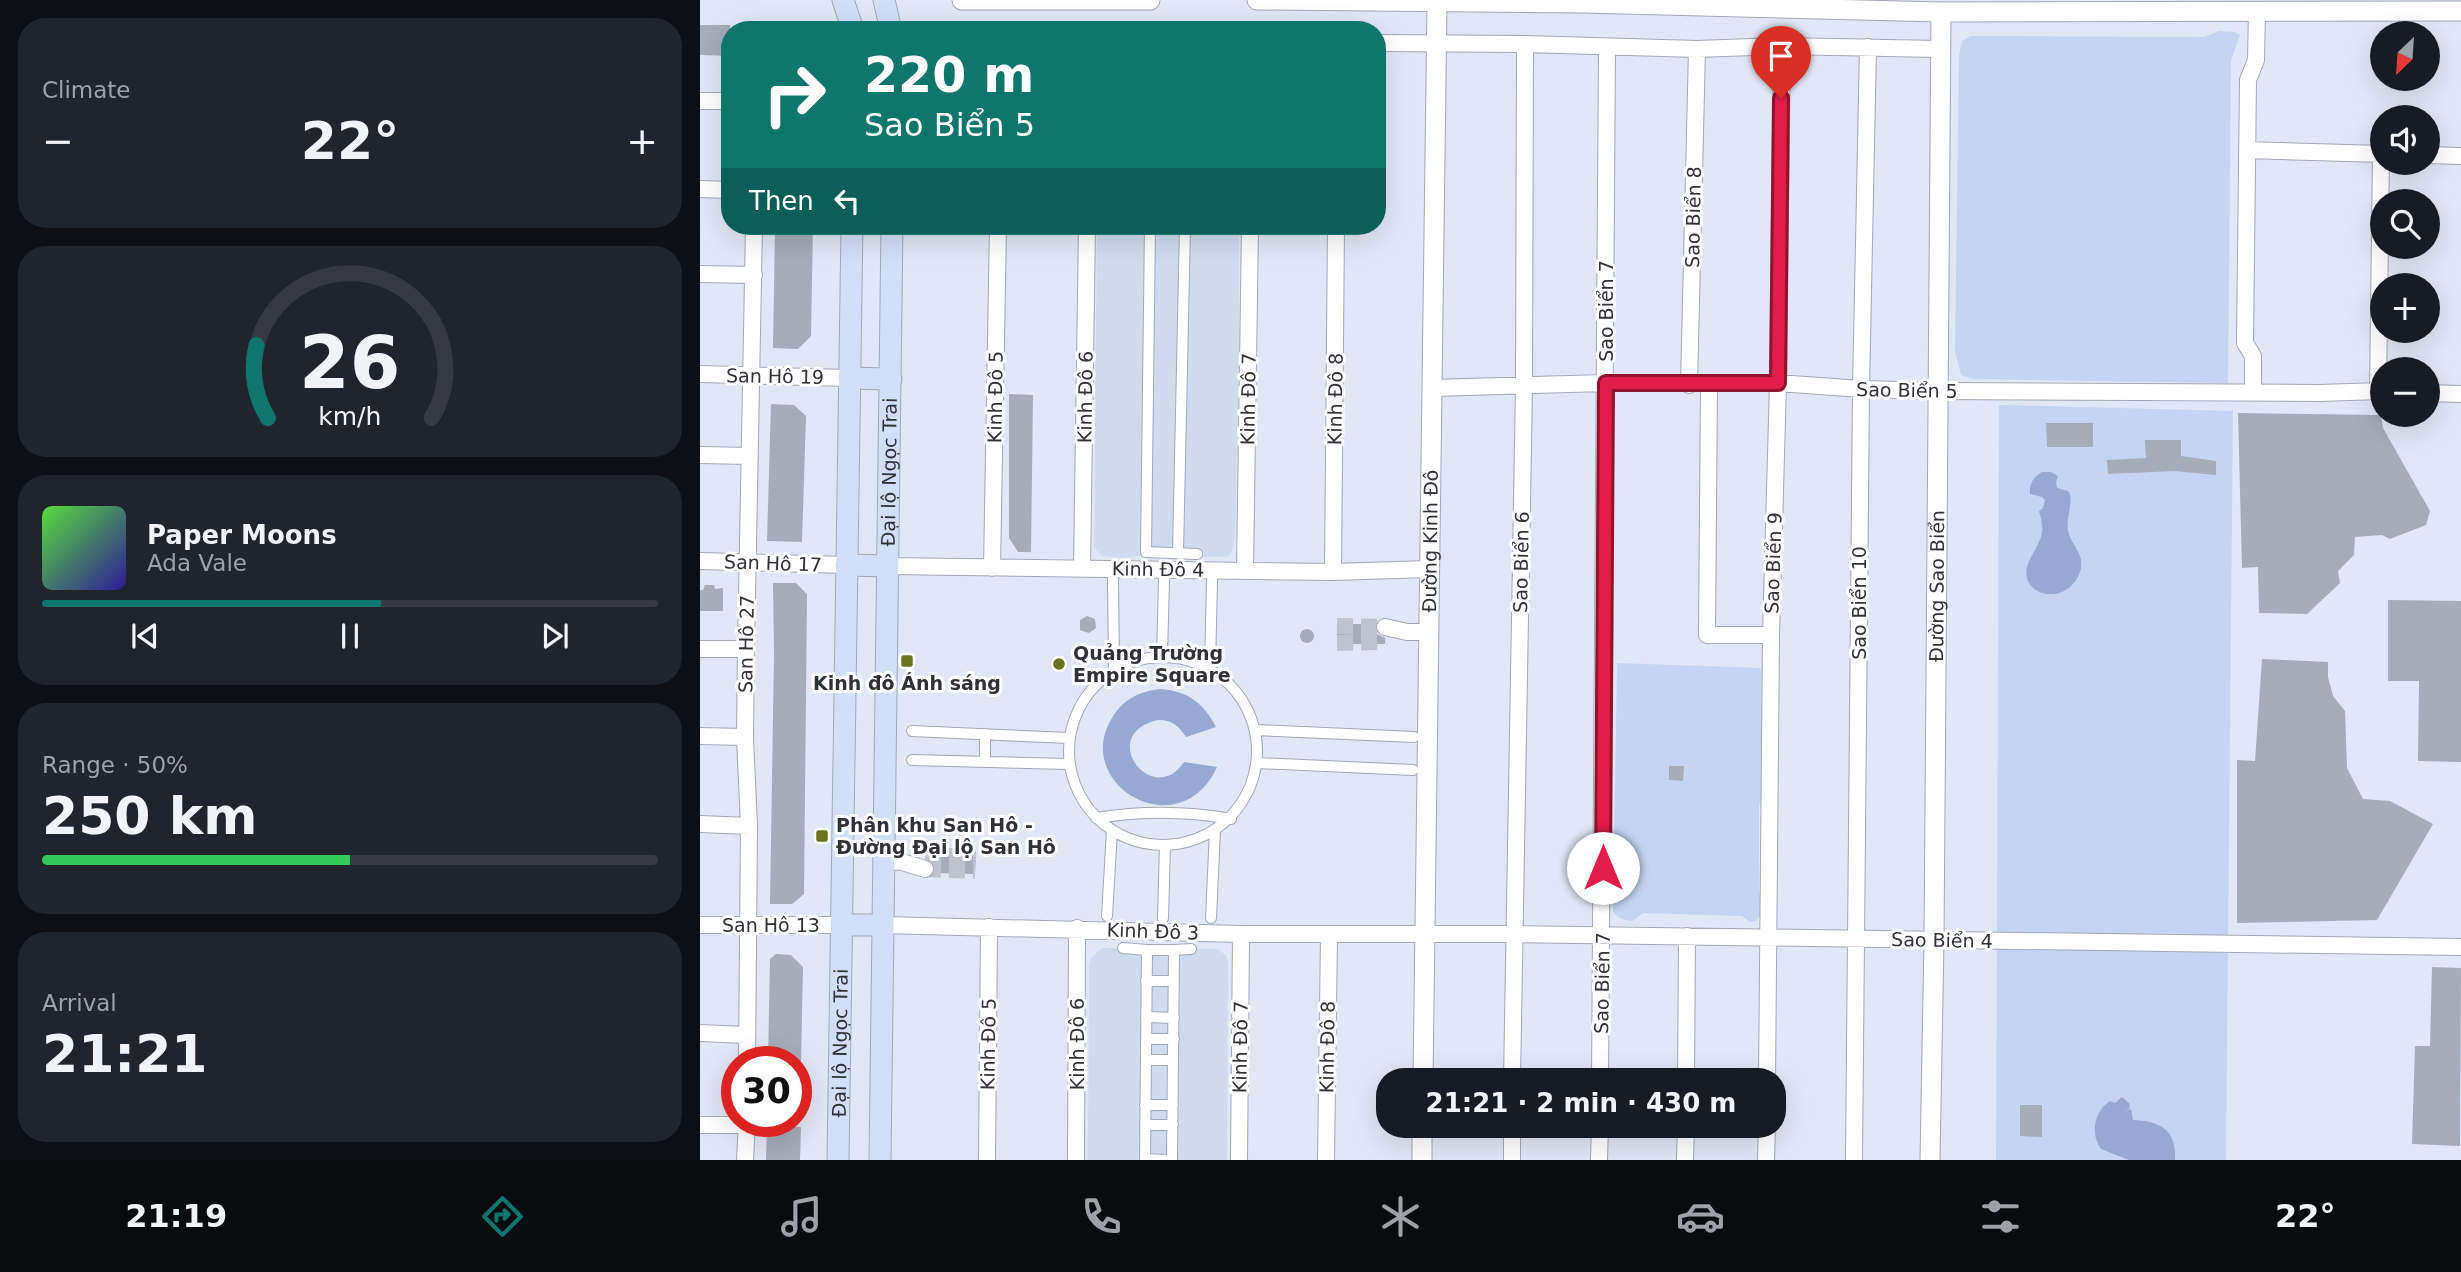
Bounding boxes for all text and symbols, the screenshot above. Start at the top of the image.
north arrow [2370,21,2440,91]
map controls [2370,21,2440,427]
pin [1751,26,1811,98]
icon: arrive [1762,37,1800,75]
text: 220 m [864,47,1034,104]
icon: right [749,49,840,140]
text: Climate [42,77,131,103]
button: sound [2370,105,2440,175]
text: Sao Biển 5 [864,106,1035,144]
text: 22° [301,111,399,171]
text: − [42,119,74,163]
text: + [626,119,658,163]
street label: Sao Biển 8 [1681,166,1705,268]
icon: left [828,182,866,220]
text: Then [749,186,814,216]
button: search [2370,189,2440,259]
street label: Sao Biển 7 [1595,260,1617,362]
button: + [2370,273,2440,343]
text: 26 [299,320,401,405]
street label: Kinh Đô 5 [983,351,1007,443]
street label: Kinh Đô 6 [1073,351,1097,443]
street label: Kinh Đô 7 [1236,353,1260,445]
street label: Kinh Đô 8 [1323,353,1347,445]
button: − [2370,357,2440,427]
street label: San Hô 19 [726,364,824,388]
street label: Sao Biển 5 [1856,378,1958,402]
street label: Đại lộ Ngọc Trai [877,398,901,547]
text: km/h [318,401,382,430]
street label: Đường Kinh Đô [1418,470,1442,613]
street label: Đường Sao Biển [1925,510,1948,662]
street label: Sao Biển 6 [1509,511,1533,613]
street label: Sao Biển 9 [1760,512,1786,614]
text: Paper Moons [147,520,337,550]
street label: Sao Biển 10 [1848,546,1870,660]
text: Ada Vale [147,550,247,576]
street label: San Hô 17 [724,550,822,576]
street label: Kinh Đô 4 [1112,557,1204,581]
street label: San Hô 27 [734,595,758,693]
icon: previous [126,617,164,655]
icon: pause [331,617,369,655]
icon: next [536,617,574,655]
place label: Quảng Trường Empire Square [1073,642,1231,686]
marker: Kinh đô Ánh sáng [899,653,915,669]
marker: Quảng Trường Empire Square [1051,656,1067,672]
place label: Kinh đô Ánh sáng [813,672,1001,694]
text: Range · 50% [42,752,188,778]
text: 250 km [42,786,257,846]
place label: Phân khu San Hô - Đường Đại lộ San Hô [836,814,1056,858]
marker: Phân khu San Hô - Đường Đại lộ San Hô [814,828,830,844]
position arrow [1566,831,1640,905]
street label: San Hô 13 [722,914,820,936]
street label: Kinh Đô 3 [1106,918,1200,944]
street label: Sao Biển 4 [1891,928,1993,952]
street label: Sao Biển 7 [1590,932,1614,1034]
street label: Đại lộ Ngọc Trai [828,969,852,1117]
text: Arrival [42,990,117,1016]
street label: Kinh Đô 5 [976,998,1000,1090]
street label: Kinh Đô 6 [1066,998,1088,1090]
street label: Kinh Đô 7 [1228,1001,1252,1093]
street label: Kinh Đô 8 [1315,1001,1339,1093]
text: 21:21 [42,1024,208,1084]
speed limit sign: 30 [721,1046,812,1137]
text: 21:21 · 2 min · 430 m [1426,1088,1736,1118]
icon: directions [478,1192,527,1241]
icon: music [777,1192,826,1241]
icon: phone [1077,1192,1126,1241]
icon: climate [1376,1192,1425,1241]
icon: car [1676,1192,1725,1241]
icon: filters [1976,1192,2025,1241]
text: 21:19 [125,1197,227,1235]
text: 22° [2275,1197,2336,1235]

